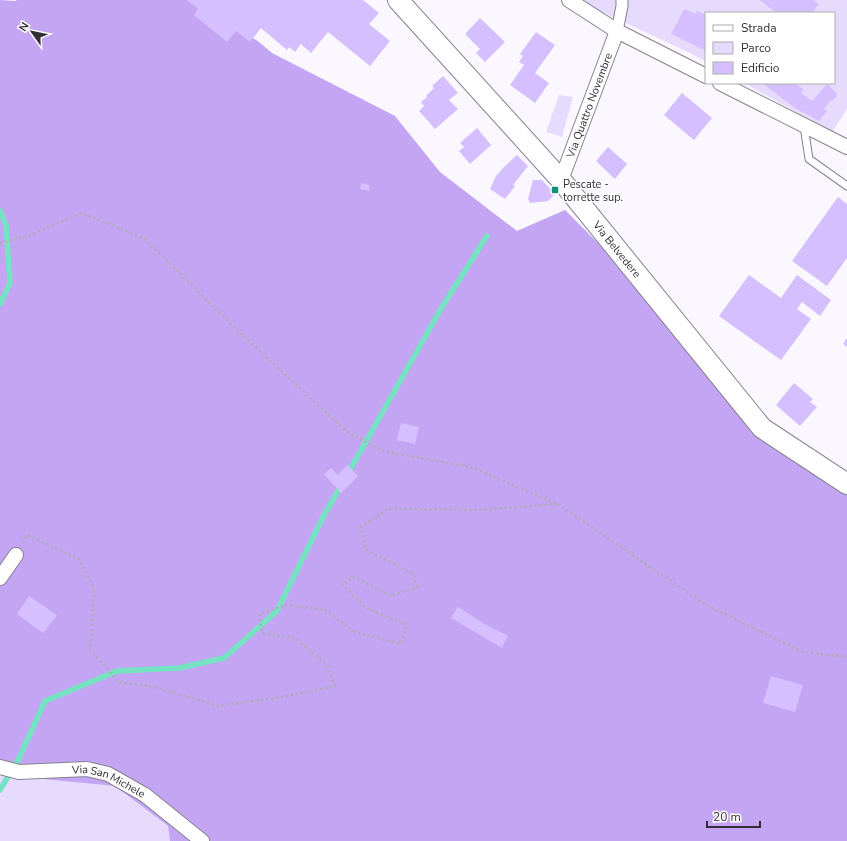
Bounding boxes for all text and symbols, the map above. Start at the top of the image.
north arrow [12,12,52,52]
legend [705,12,835,84]
text: N [16,19,33,34]
text: Strada [741,20,777,36]
text: Parco [741,40,771,56]
street label: Via Quattro Novembre [562,50,616,161]
text: Edificio [741,60,780,76]
place label: Pescate - torrette sup. [563,177,623,205]
marker: Pescate - torrette sup. [550,185,560,195]
street label: Via Belvedere [589,217,645,281]
street label: Via San Michele [71,761,148,801]
scale bar [707,803,760,829]
text: 20 m [713,809,741,825]

